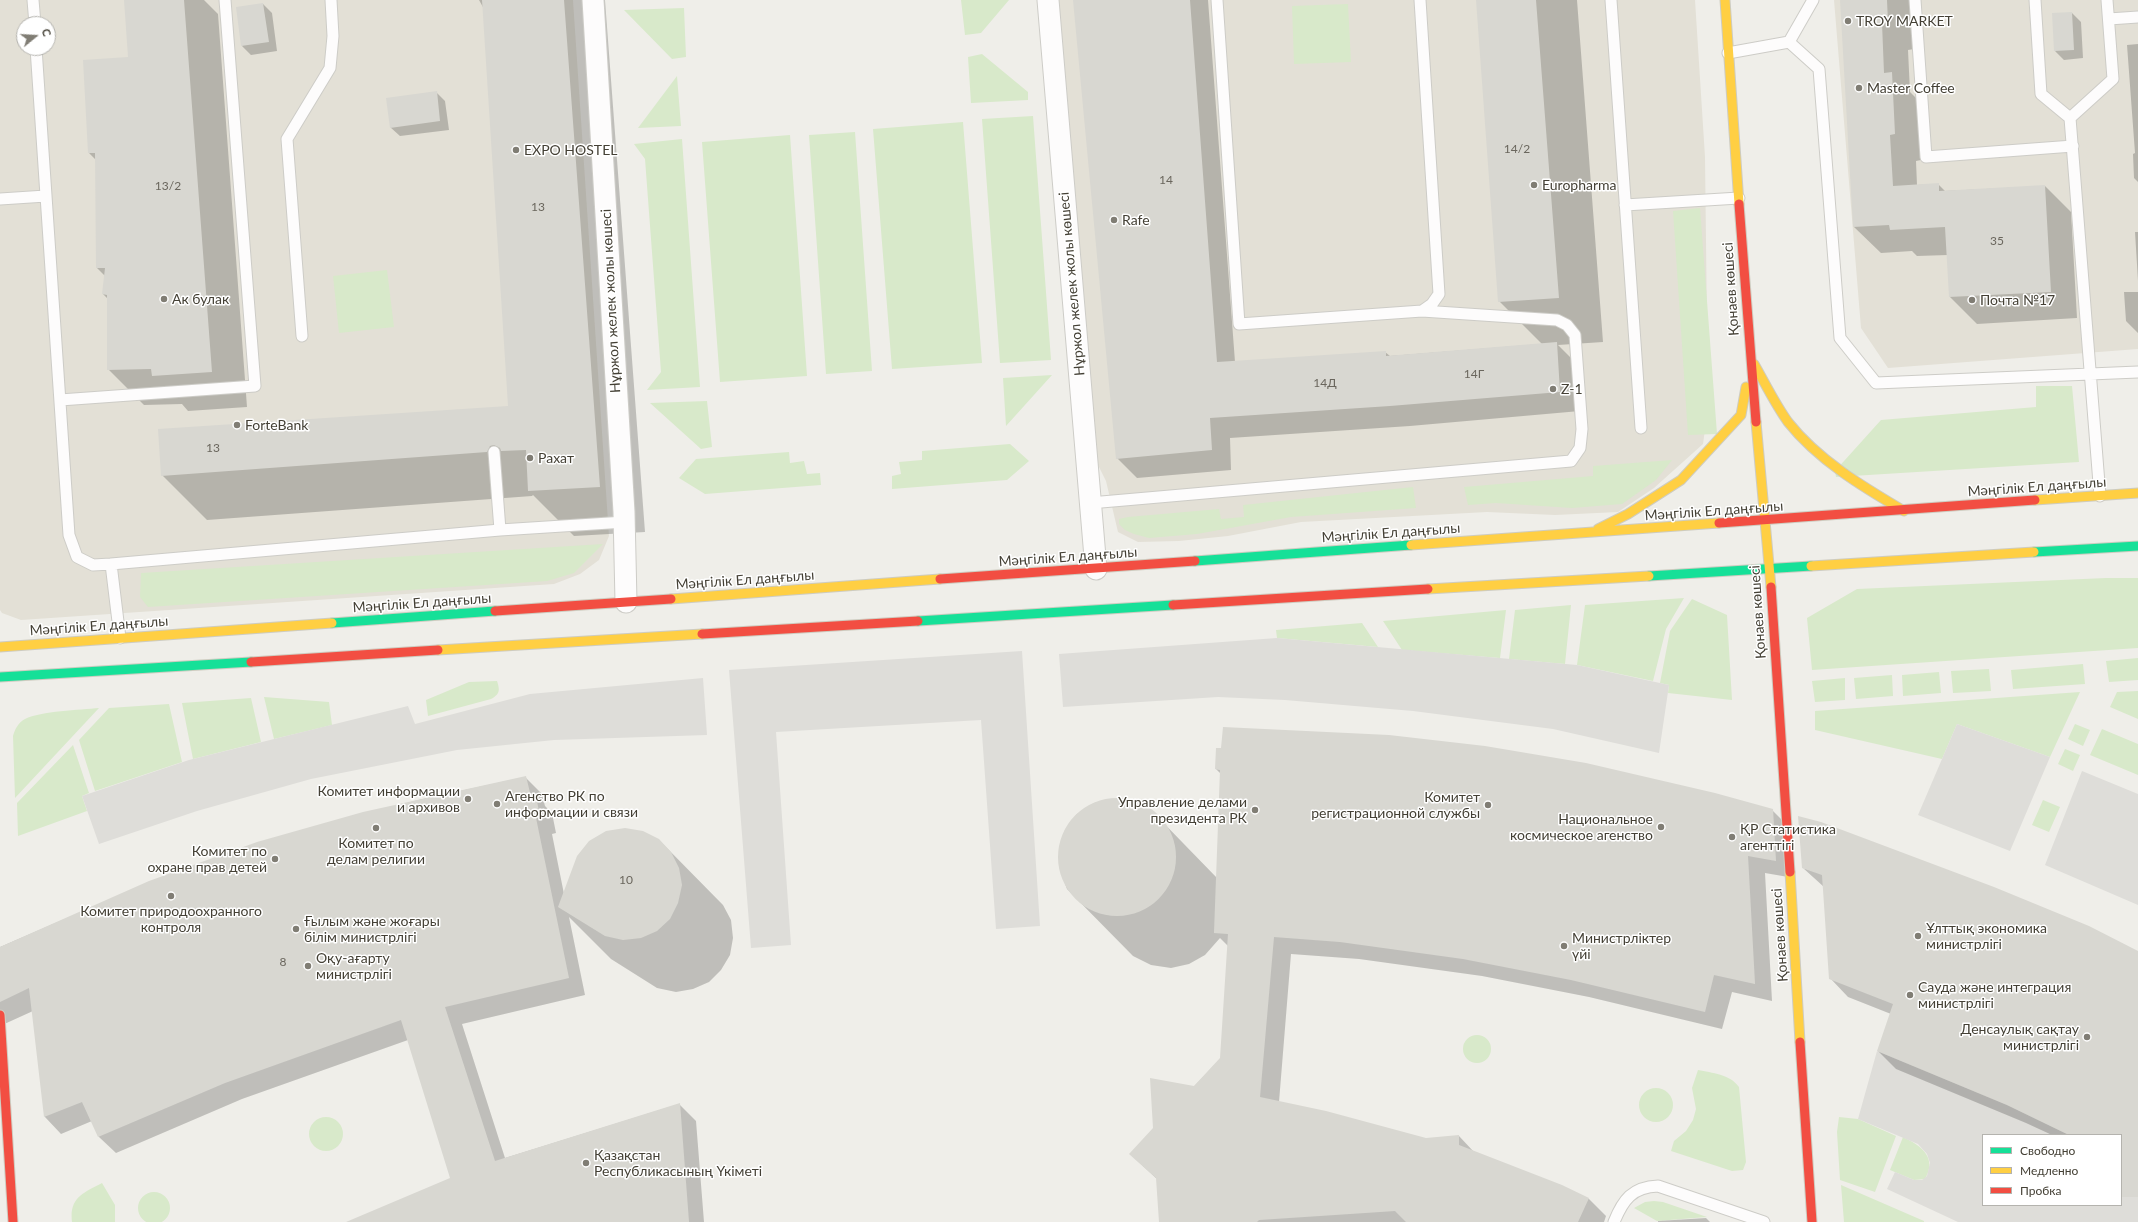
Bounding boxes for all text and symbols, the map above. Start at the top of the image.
place label: TROY MARKET [1856,13,1953,29]
north arrow [16,16,56,56]
marker: TROY MARKET [1843,16,1853,26]
text: С [40,27,54,38]
place label: Master Coffee [1867,80,1955,96]
marker: Master Coffee [1854,83,1864,93]
place label: EXPO HOSTEL [524,142,617,158]
house number: 14/2 [1504,142,1530,156]
marker: EXPO HOSTEL [511,145,521,155]
house number: 14 [1159,173,1173,187]
place label: Europharma [1542,177,1617,193]
house number: 13/2 [155,179,181,193]
marker: Europharma [1529,180,1539,190]
street label: Нұржол желек жолы көшесі [1056,191,1088,377]
house number: 13 [531,200,545,214]
street label: Нұржол желек жолы көшесі [598,209,624,393]
place label: Rafe [1122,212,1150,228]
marker: Rafe [1109,215,1119,225]
house number: 35 [1990,234,2004,248]
street label: Қонаев көшесі [1719,242,1743,336]
place label: Ак булак [172,291,229,307]
place label: Почта №17 [1980,292,2055,308]
marker: Ак булак [159,294,169,304]
marker: Почта №17 [1967,295,1977,305]
house number: 14Г [1464,367,1484,381]
house number: 14Д [1313,376,1337,390]
place label: Z-1 [1561,381,1583,397]
marker: Z-1 [1548,384,1558,394]
place label: ForteBank [245,417,308,433]
marker: ForteBank [232,420,242,430]
house number: 13 [206,441,220,455]
place label: Рахат [538,450,574,466]
marker: Рахат [525,453,535,463]
street label: Мәңгілік Ел даңғылы [1967,474,2107,500]
street label: Мәңгілік Ел даңғылы [1644,498,1784,524]
street label: Мәңгілік Ел даңғылы [1321,520,1461,546]
street label: Мәңгілік Ел даңғылы [998,544,1138,570]
street label: Қонаев көшесі [1746,565,1770,659]
street label: Мәңгілік Ел даңғылы [675,567,815,593]
street label: Мәңгілік Ел даңғылы [352,590,492,616]
street label: Мәңгілік Ел даңғылы [29,613,169,639]
place label: Комитет информации и архивов [318,783,460,816]
place label: Агенство РК по информации и связи [505,788,638,820]
place label: Комитет регистрационной службы [1311,789,1480,822]
marker: Комитет информации и архивов [463,794,473,804]
place label: Управление делами президента РК [1118,794,1247,826]
marker: Агенство РК по информации и связи [492,799,502,809]
marker: Комитет регистрационной службы [1483,800,1493,810]
marker: Управление делами президента РК [1250,805,1260,815]
place label: Национальное космическое агенство [1510,811,1653,844]
place label: ҚР Статистика агенттігі [1740,821,1836,854]
marker: Национальное космическое агенство [1656,822,1666,832]
marker: Комитет по делам религии [371,823,381,833]
marker: ҚР Статистика агенттігі [1727,832,1737,842]
place label: Комитет по делам религии [327,835,425,868]
place label: Комитет по охране прав детей [147,843,267,876]
marker: Комитет по охране прав детей [270,854,280,864]
house number: 10 [619,873,633,887]
street label: Қонаев көшесі [1768,888,1792,982]
marker: Комитет природоохранного контроля [166,891,176,901]
place label: Комитет природоохранного контроля [80,903,262,936]
place label: Ғылым және жоғары білім министрлігі [304,913,440,946]
place label: Ұлттық экономика министрлігі [1926,920,2047,952]
marker: Ғылым және жоғары білім министрлігі [291,924,301,934]
place label: Министрліктер үйі [1572,930,1671,962]
marker: Ұлттық экономика министрлігі [1913,931,1923,941]
marker: Министрліктер үйі [1559,941,1569,951]
place label: Оқу-ағарту министрлігі [316,950,392,982]
house number: 8 [280,955,286,969]
marker: Оқу-ағарту министрлігі [303,961,313,971]
place label: Сауда жəне интеграция министрлігі [1918,979,2071,1012]
marker: Сауда жəне интеграция министрлігі [1905,990,1915,1000]
place label: Денсаулық сақтау министрлігі [1961,1021,2079,1054]
marker: Денсаулық сақтау министрлігі [2082,1032,2092,1042]
legend [1982,1134,2122,1206]
text: Свободно [2020,1143,2075,1158]
place label: Қазақстан Республикасының Үкіметі [594,1147,762,1180]
marker: Қазақстан Республикасының Үкіметі [581,1158,591,1168]
text: Медленно [2020,1163,2078,1178]
text: Пробка [2020,1183,2061,1198]

